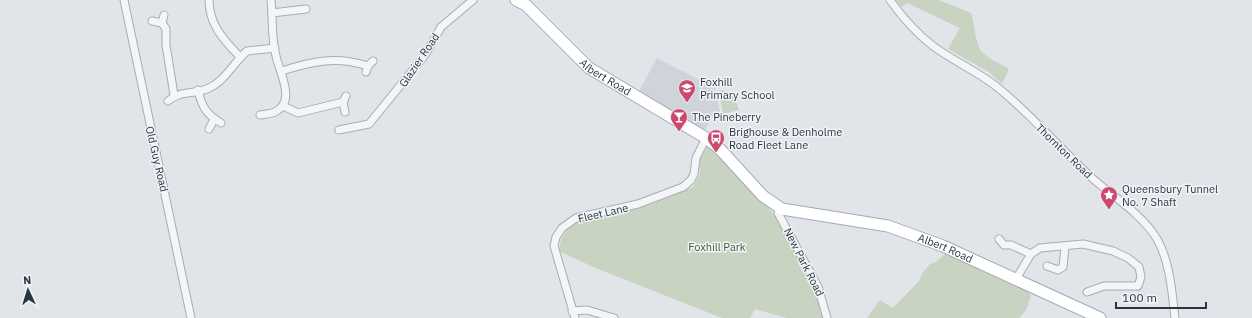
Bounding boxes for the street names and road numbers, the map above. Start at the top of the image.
street label: Glazier Road [396,30,442,90]
street label: Albert Road [577,56,634,99]
street label: Thornton Road [1033,121,1095,181]
street label: Old Guy Road [143,125,171,193]
street label: Fleet Lane [576,200,630,226]
street label: New Park Road [781,225,827,299]
street label: Albert Road [916,230,975,266]

